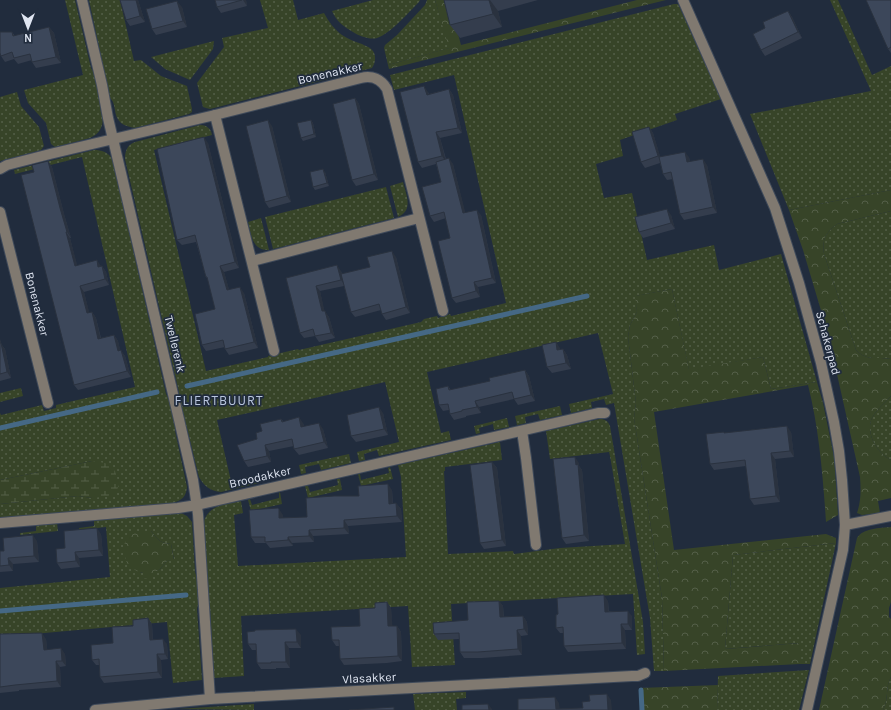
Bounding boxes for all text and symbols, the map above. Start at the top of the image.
north arrow [8,8,48,48]
text: N [24,31,32,44]
street label: Bonenakker [297,59,364,87]
street label: Bonenakker [22,271,52,338]
street label: Schakerpad [813,310,843,376]
street label: Twellerenk [162,314,188,374]
district label: FLIERTBUURT [175,393,263,408]
street label: Broodakker [228,463,293,491]
street label: Vlasakker [342,670,397,686]

